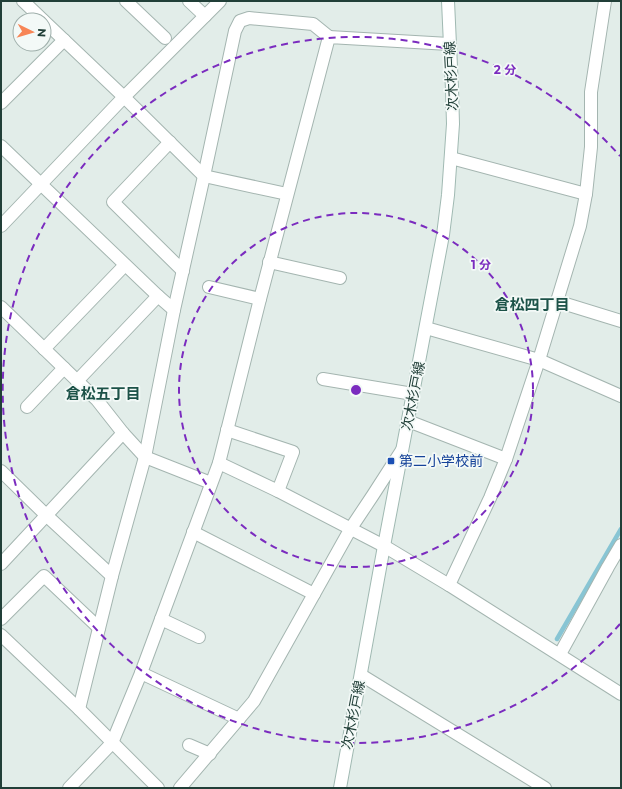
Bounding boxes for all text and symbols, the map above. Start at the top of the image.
north arrow [12,12,52,52]
text: N [35,28,49,38]
street label: 次木杉戸線 [440,41,462,111]
text: 2 分 [494,62,516,77]
text: 1 分 [471,257,491,272]
district label: 倉松四丁目 [494,295,570,314]
street label: 次木杉戸線 [397,360,429,432]
centre of rings [349,383,363,397]
district label: 倉松五丁目 [65,384,141,403]
place label: 第二小学校前 [399,452,483,470]
marker: 第二小学校前 [386,456,396,466]
street label: 次木杉戸線 [337,679,369,751]

